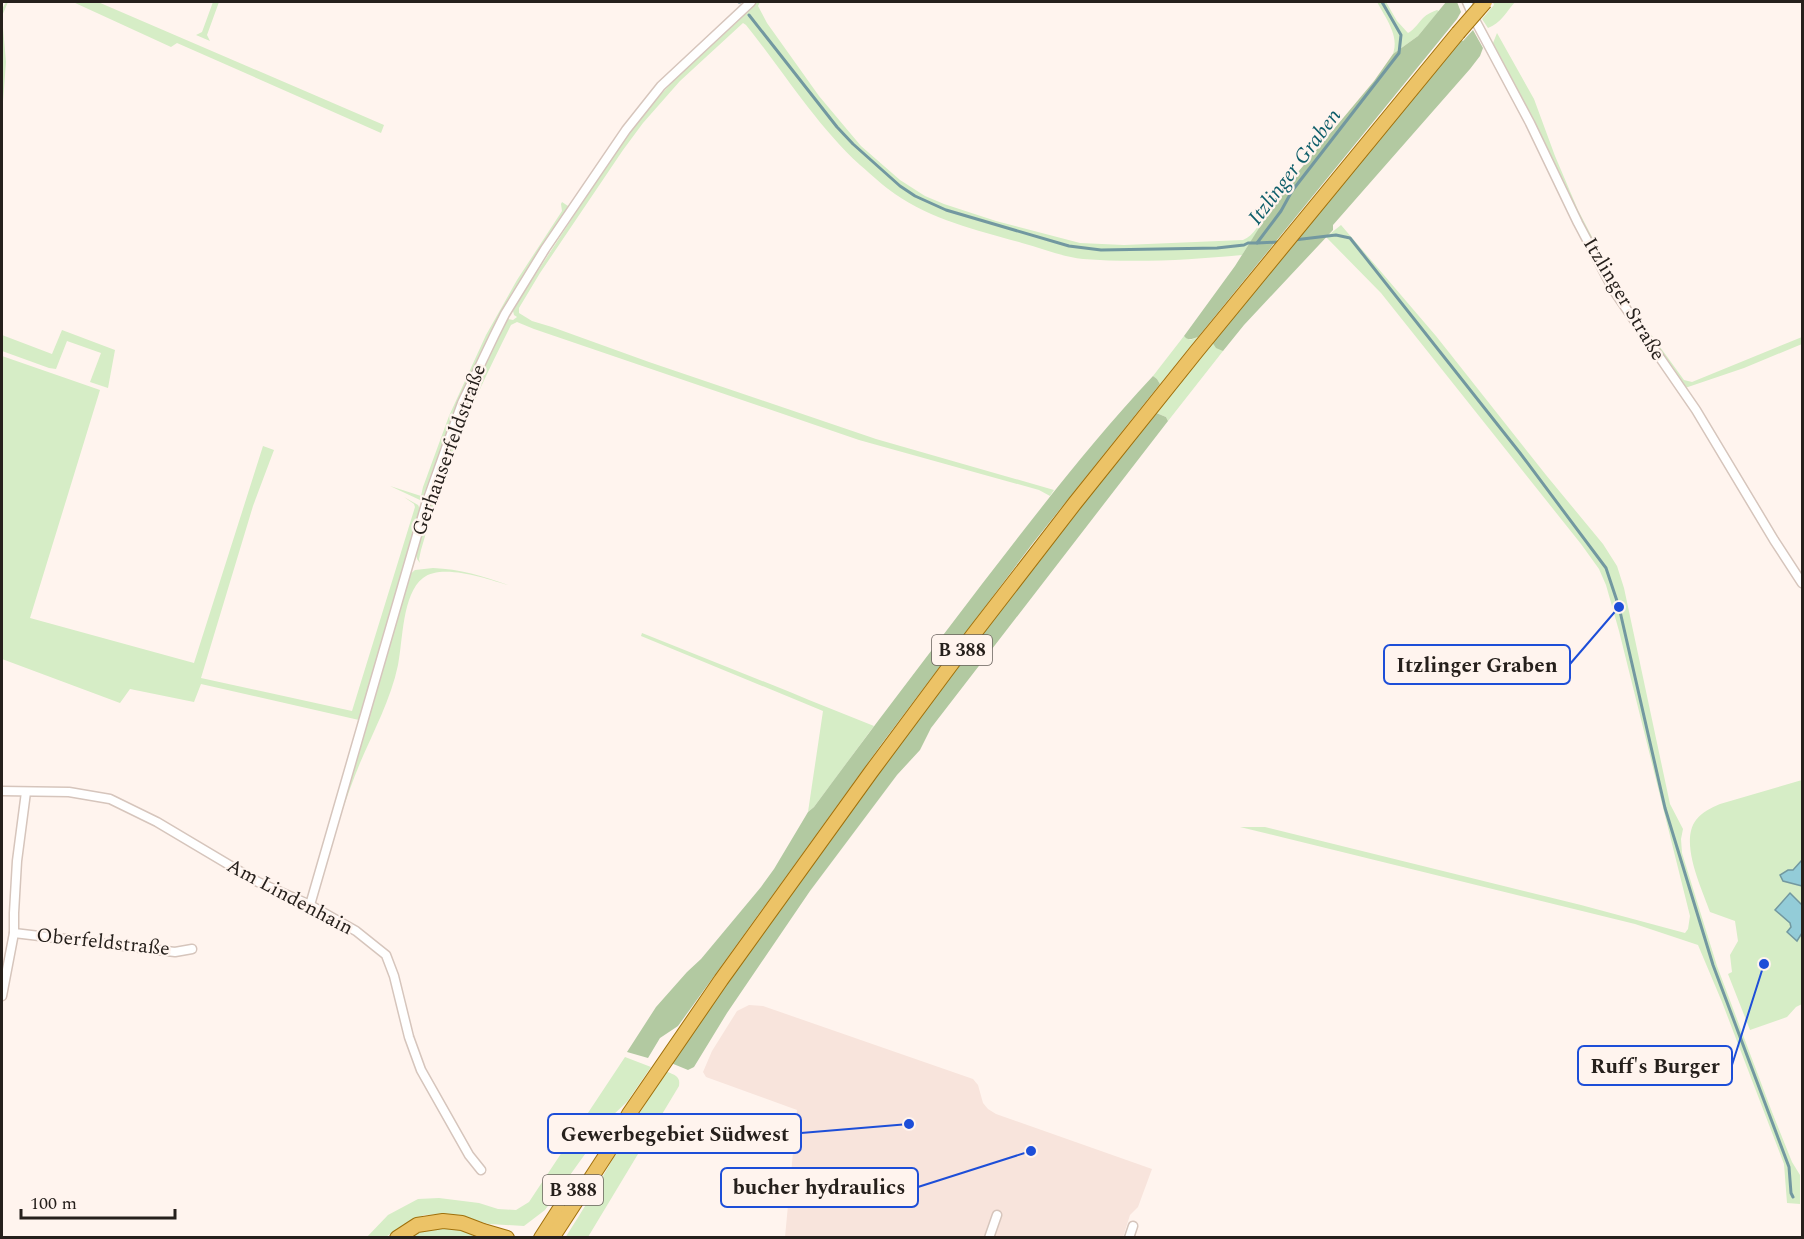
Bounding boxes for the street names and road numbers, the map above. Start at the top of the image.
street label: Itzlinger Straße [1575,232,1673,366]
street label: Gerhauserfeldstraße [404,360,494,540]
road number: B 388 [932,635,992,665]
street label: Am Lindenhain [221,851,359,943]
street label: Oberfeldstraße [35,920,171,964]
road number: B 388 [543,1175,603,1205]

